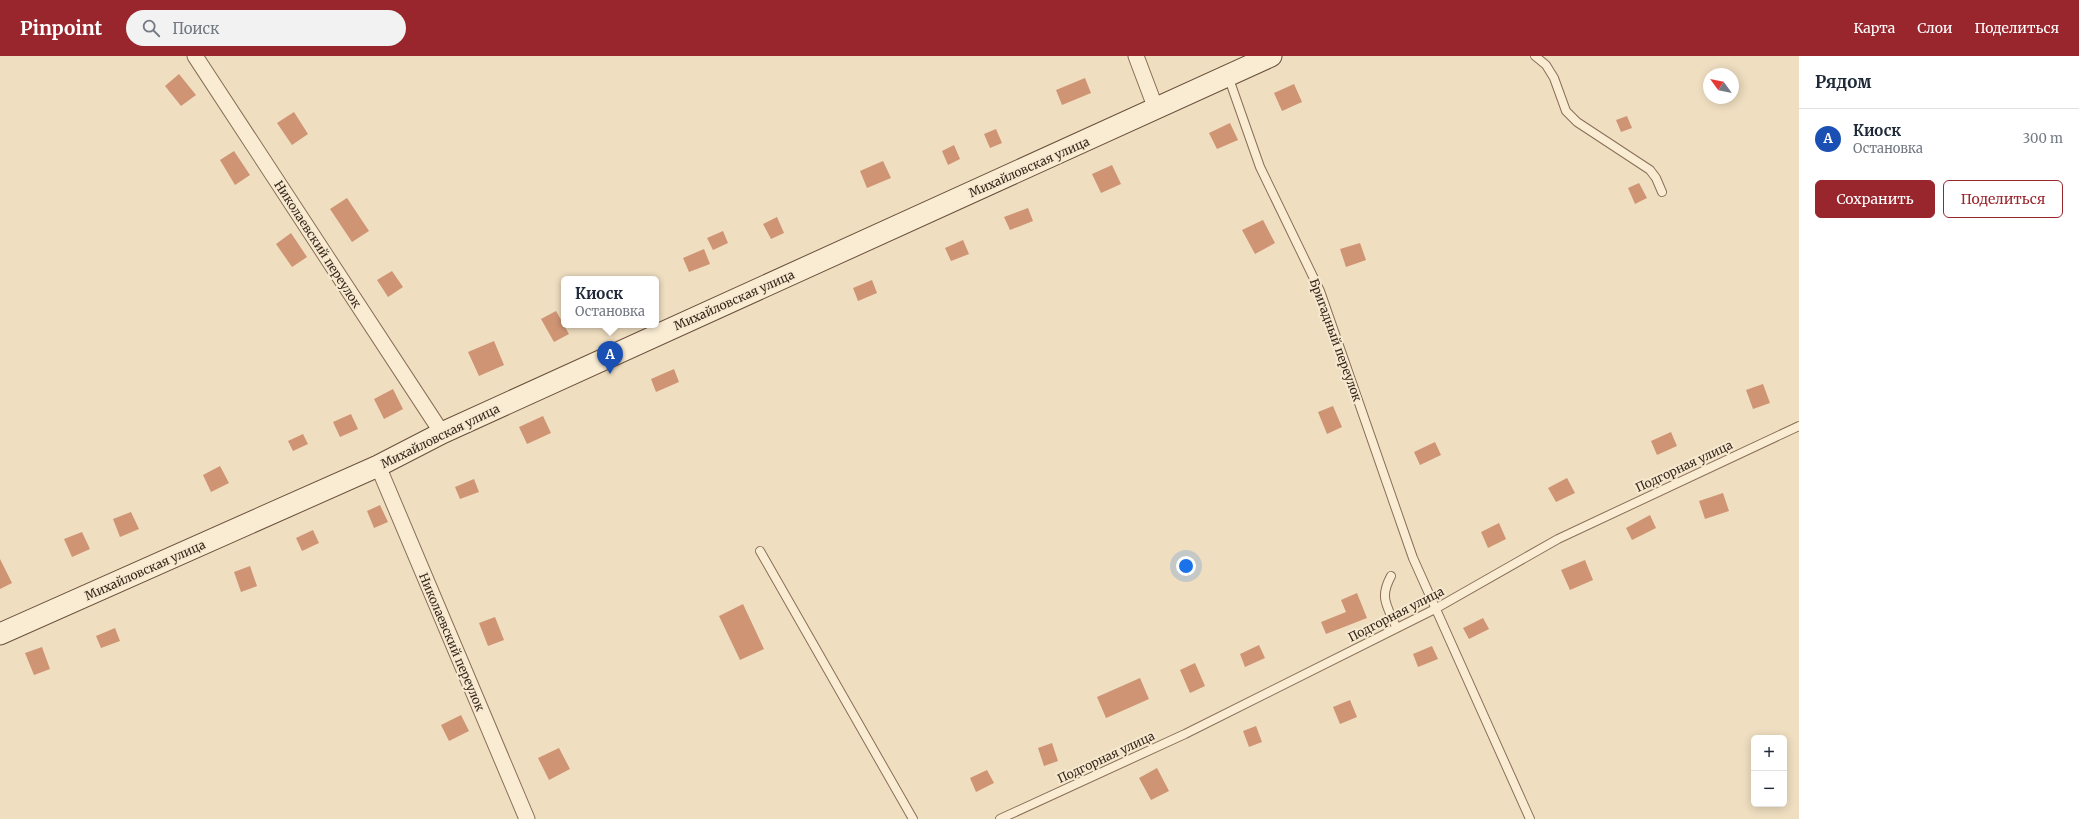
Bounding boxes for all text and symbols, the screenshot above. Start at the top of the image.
search box [126,10,406,46]
text: Pinpoint [20,16,102,40]
icon: search [140,17,162,39]
text: Поиск [172,19,220,38]
text: Карта [1853,19,1895,37]
text: Слои [1917,19,1952,37]
text: Поделиться [1974,19,2059,37]
north arrow [1703,68,1739,104]
text: Рядом [1815,71,1871,93]
text: Киоск [1853,121,1901,140]
text: A [1823,130,1833,147]
text: 300 m [2023,130,2063,147]
street label: Михайловская улица [966,133,1092,200]
text: Остановка [1853,140,1923,157]
street label: Николаевский переулок [271,178,365,311]
button: Сохранить [1815,180,1935,218]
button: Поделиться [1943,180,2063,218]
street label: Михайловская улица [671,266,797,333]
popup [561,276,659,328]
street label: Бригадный переулок [1307,277,1365,404]
text: Киоск [575,284,623,303]
text: Остановка [575,303,645,320]
pin: A [597,341,623,374]
street label: Михайловская улица [378,400,502,471]
street label: Подгорная улица [1633,437,1735,495]
street label: Михайловская улица [82,536,208,603]
your location [1176,556,1196,576]
street label: Николаевский переулок [416,571,488,714]
street label: Подгорная улица [1346,583,1447,645]
street label: Подгорная улица [1055,728,1157,786]
map controls [1751,735,1787,807]
button: + [1751,735,1787,771]
button: − [1751,771,1787,807]

